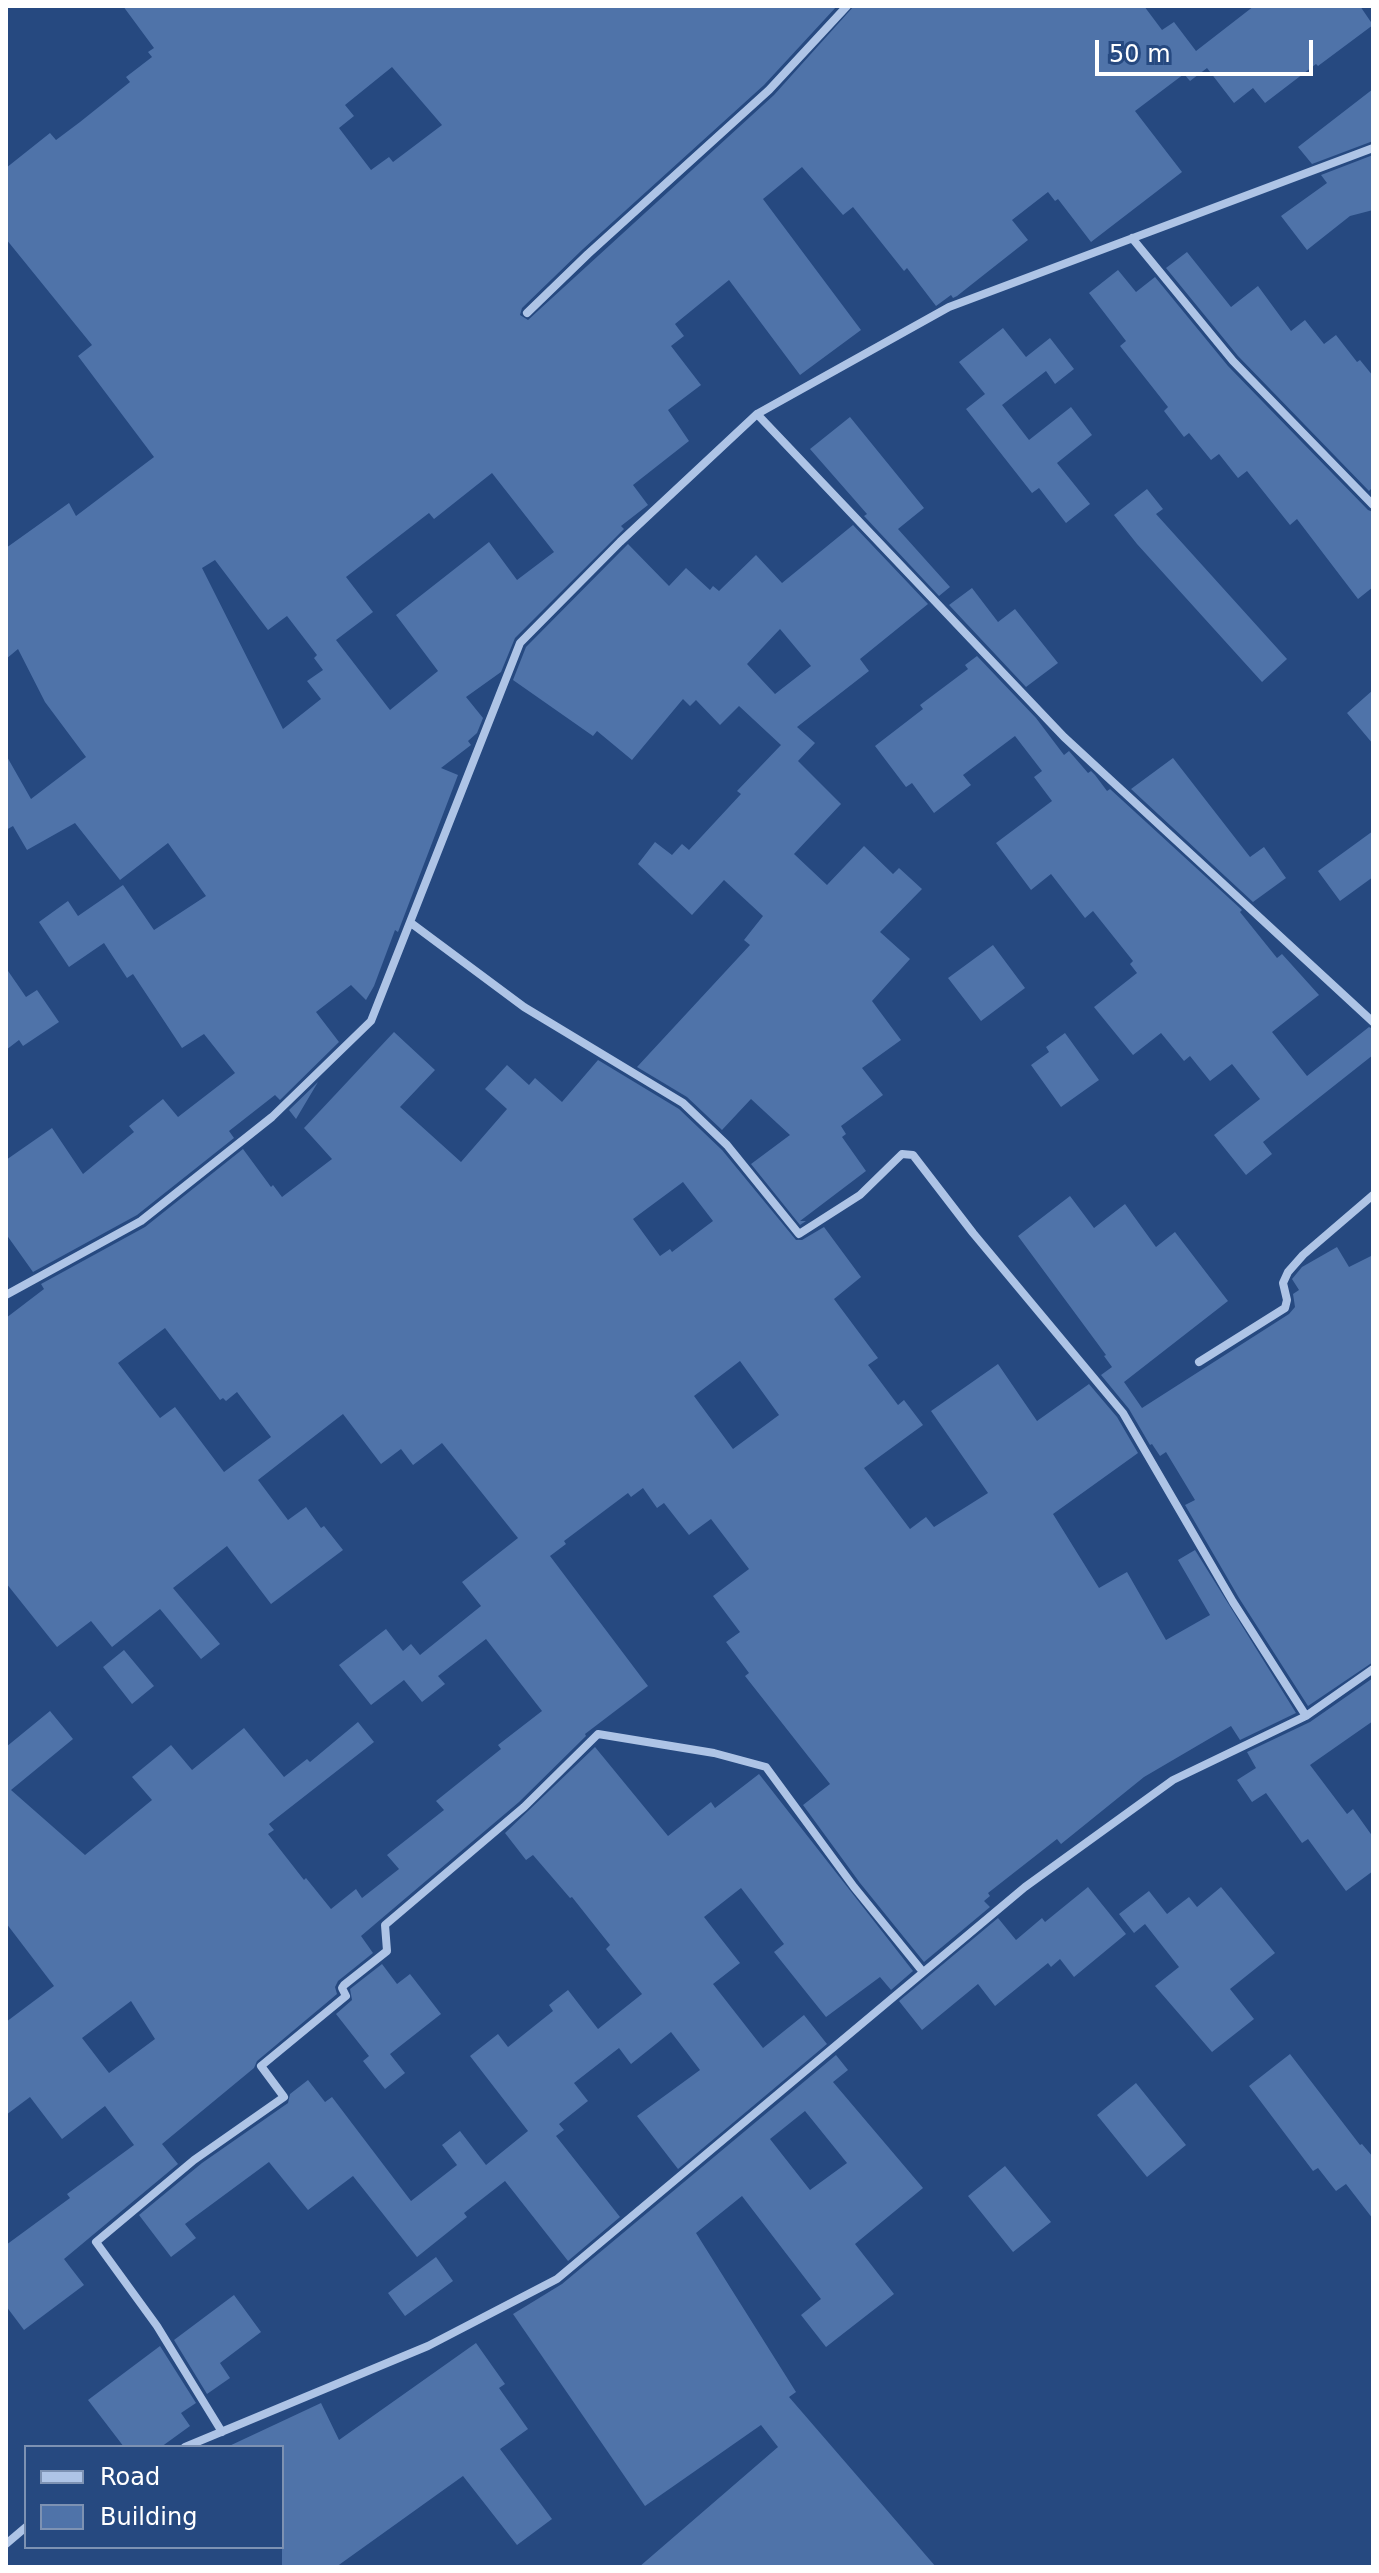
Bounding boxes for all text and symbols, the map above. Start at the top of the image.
scale bar [1099,24,1317,74]
text: 50 m [1109,40,1171,68]
legend [24,2445,284,2549]
text: Road [100,2463,160,2491]
text: Building [100,2503,197,2531]

